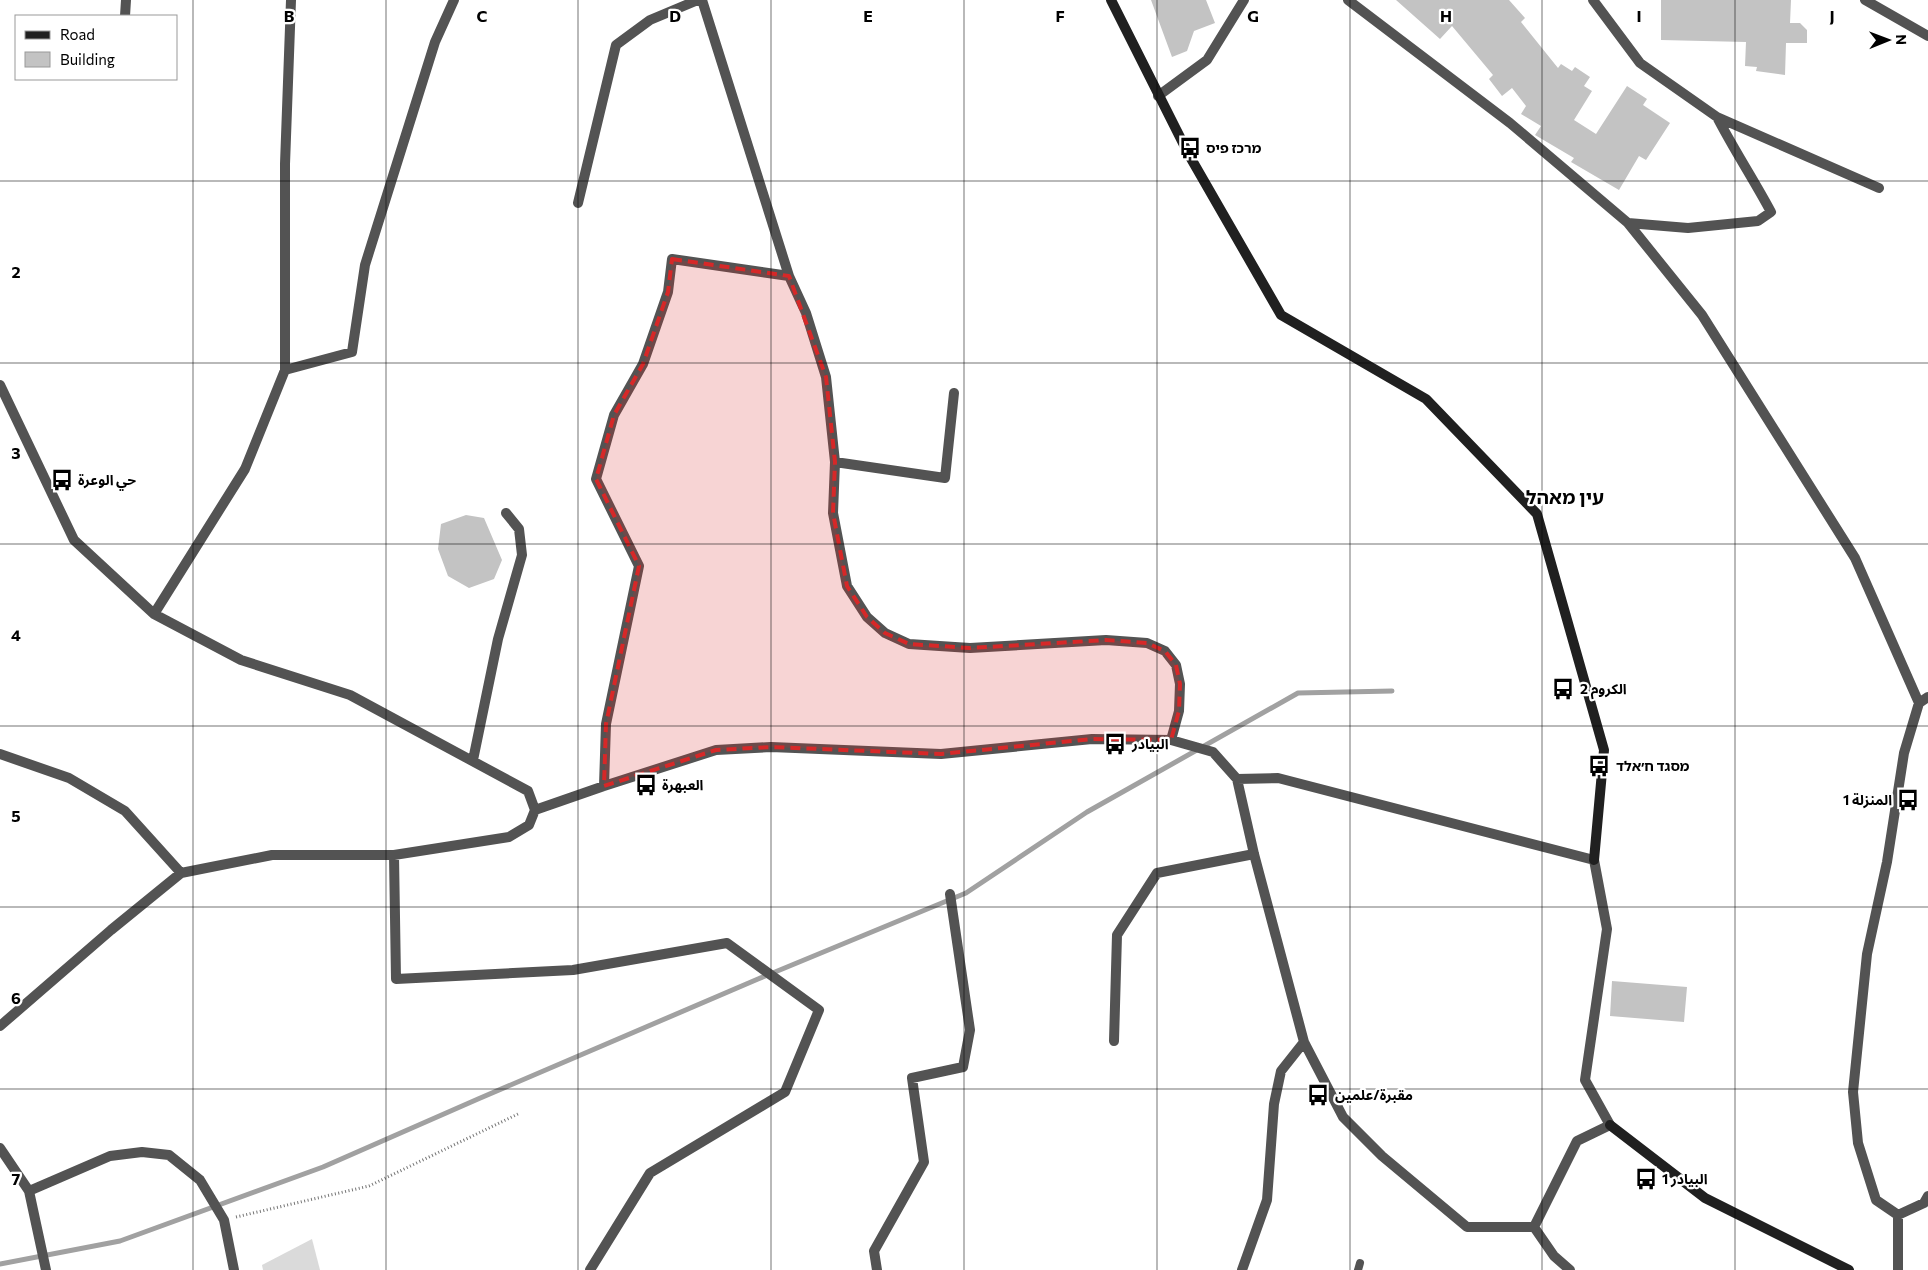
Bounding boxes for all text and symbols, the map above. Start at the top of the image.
text: B [284,6,295,25]
text: C [477,6,488,25]
text: D [669,6,681,25]
text: E [863,6,873,25]
text: F [1055,6,1065,25]
text: G [1247,6,1259,25]
text: H [1440,6,1452,25]
text: I [1636,6,1642,25]
text: J [1829,6,1835,25]
legend [15,15,178,80]
north arrow [1863,15,1913,65]
text: Road [60,25,95,43]
text: N [1893,34,1910,45]
text: Building [60,50,115,68]
bus stop icon: מרכז פיס [1177,135,1203,161]
place label: מרכז פיס [1206,139,1261,156]
text: 2 [11,262,21,281]
text: 3 [11,443,21,462]
bus stop icon: حي الوعرة [49,467,75,493]
place label: حي الوعرة [78,471,136,491]
district label: עין מאהל [1526,485,1604,508]
text: 4 [11,625,21,644]
bus stop icon: الكروم 2 [1550,676,1576,702]
place label: الكروم 2 [1580,680,1627,700]
bus stop icon: البيادر [1102,731,1128,757]
place label: البيادر [1131,735,1169,753]
bus stop icon: מסגד ח׳אלד [1586,753,1612,779]
place label: מסגד ח׳אלד [1616,757,1690,774]
bus stop icon: العبهرة [633,772,659,798]
place label: العبهرة [662,776,704,794]
bus stop icon: المنزلة 1 [1895,787,1921,813]
place label: المنزلة 1 [1843,791,1892,809]
text: 5 [11,806,21,825]
text: 6 [11,988,21,1007]
bus stop icon: مقبرة/علمين [1305,1082,1331,1108]
place label: مقبرة/علمين [1335,1086,1413,1104]
bus stop icon: البيادر 1 [1633,1166,1659,1192]
text: 7 [12,1169,21,1188]
place label: البيادر 1 [1662,1170,1708,1188]

